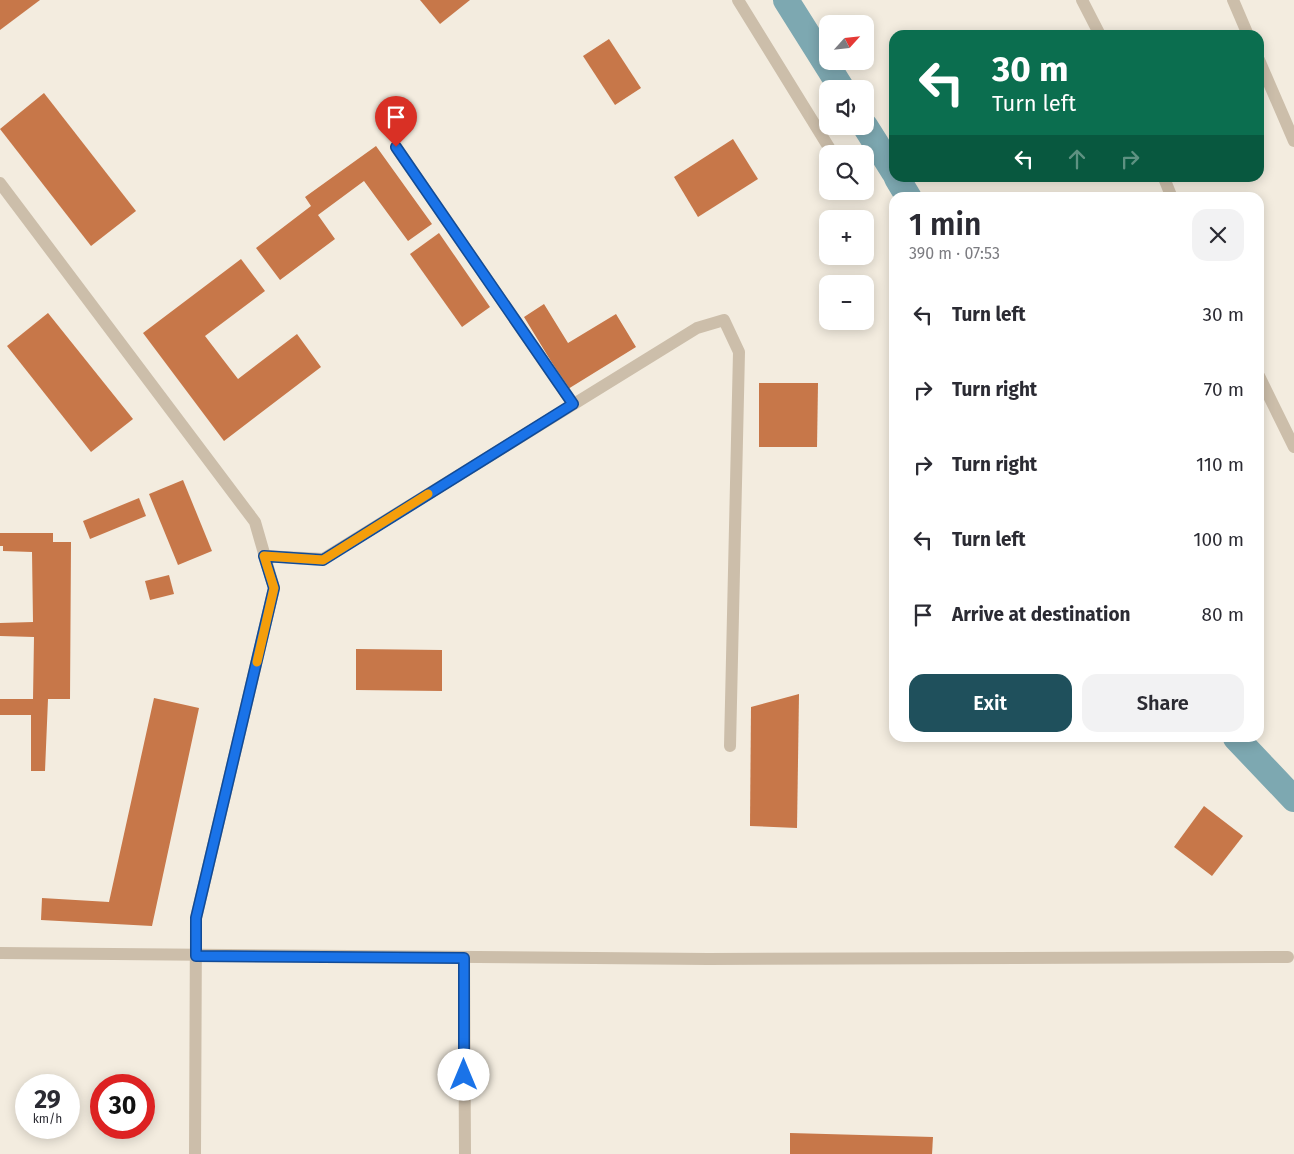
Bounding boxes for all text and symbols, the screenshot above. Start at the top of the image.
north arrow [819,15,874,70]
map controls [819,15,874,330]
text: 30 m [992,48,1069,90]
icon: left [909,50,974,115]
button: sound [819,80,874,135]
text: Turn left [992,90,1076,117]
pin [375,96,417,147]
icon: arrive [382,103,410,131]
button: search [819,145,874,200]
icon: left [1010,145,1038,173]
icon: ahead [1063,145,1091,173]
icon: right [1116,145,1144,173]
text: 1 min [909,207,981,243]
button: close [1192,209,1244,261]
button: + [819,210,874,265]
text: 390 m · 07:53 [909,244,1000,263]
button: − [819,275,874,330]
icon: left [909,301,937,329]
text: Turn left [952,303,1026,326]
text: 30 m [1203,303,1244,326]
icon: right [909,376,937,404]
text: Turn right [952,378,1037,401]
text: 70 m [1204,378,1244,401]
icon: right [909,451,937,479]
text: Turn right [952,453,1037,476]
text: 110 m [1196,453,1244,476]
icon: left [909,526,937,554]
text: Turn left [952,528,1026,551]
text: 100 m [1193,528,1244,551]
icon: arrive [909,601,937,629]
text: Arrive at destination [952,603,1131,626]
text: 80 m [1202,603,1244,626]
button: Exit [909,674,1072,732]
button: Share [1082,674,1244,732]
position arrow [437,1048,489,1100]
speed limit sign: 30 [90,1074,155,1139]
text: 29 [34,1085,61,1115]
text: km/h [33,1112,62,1126]

